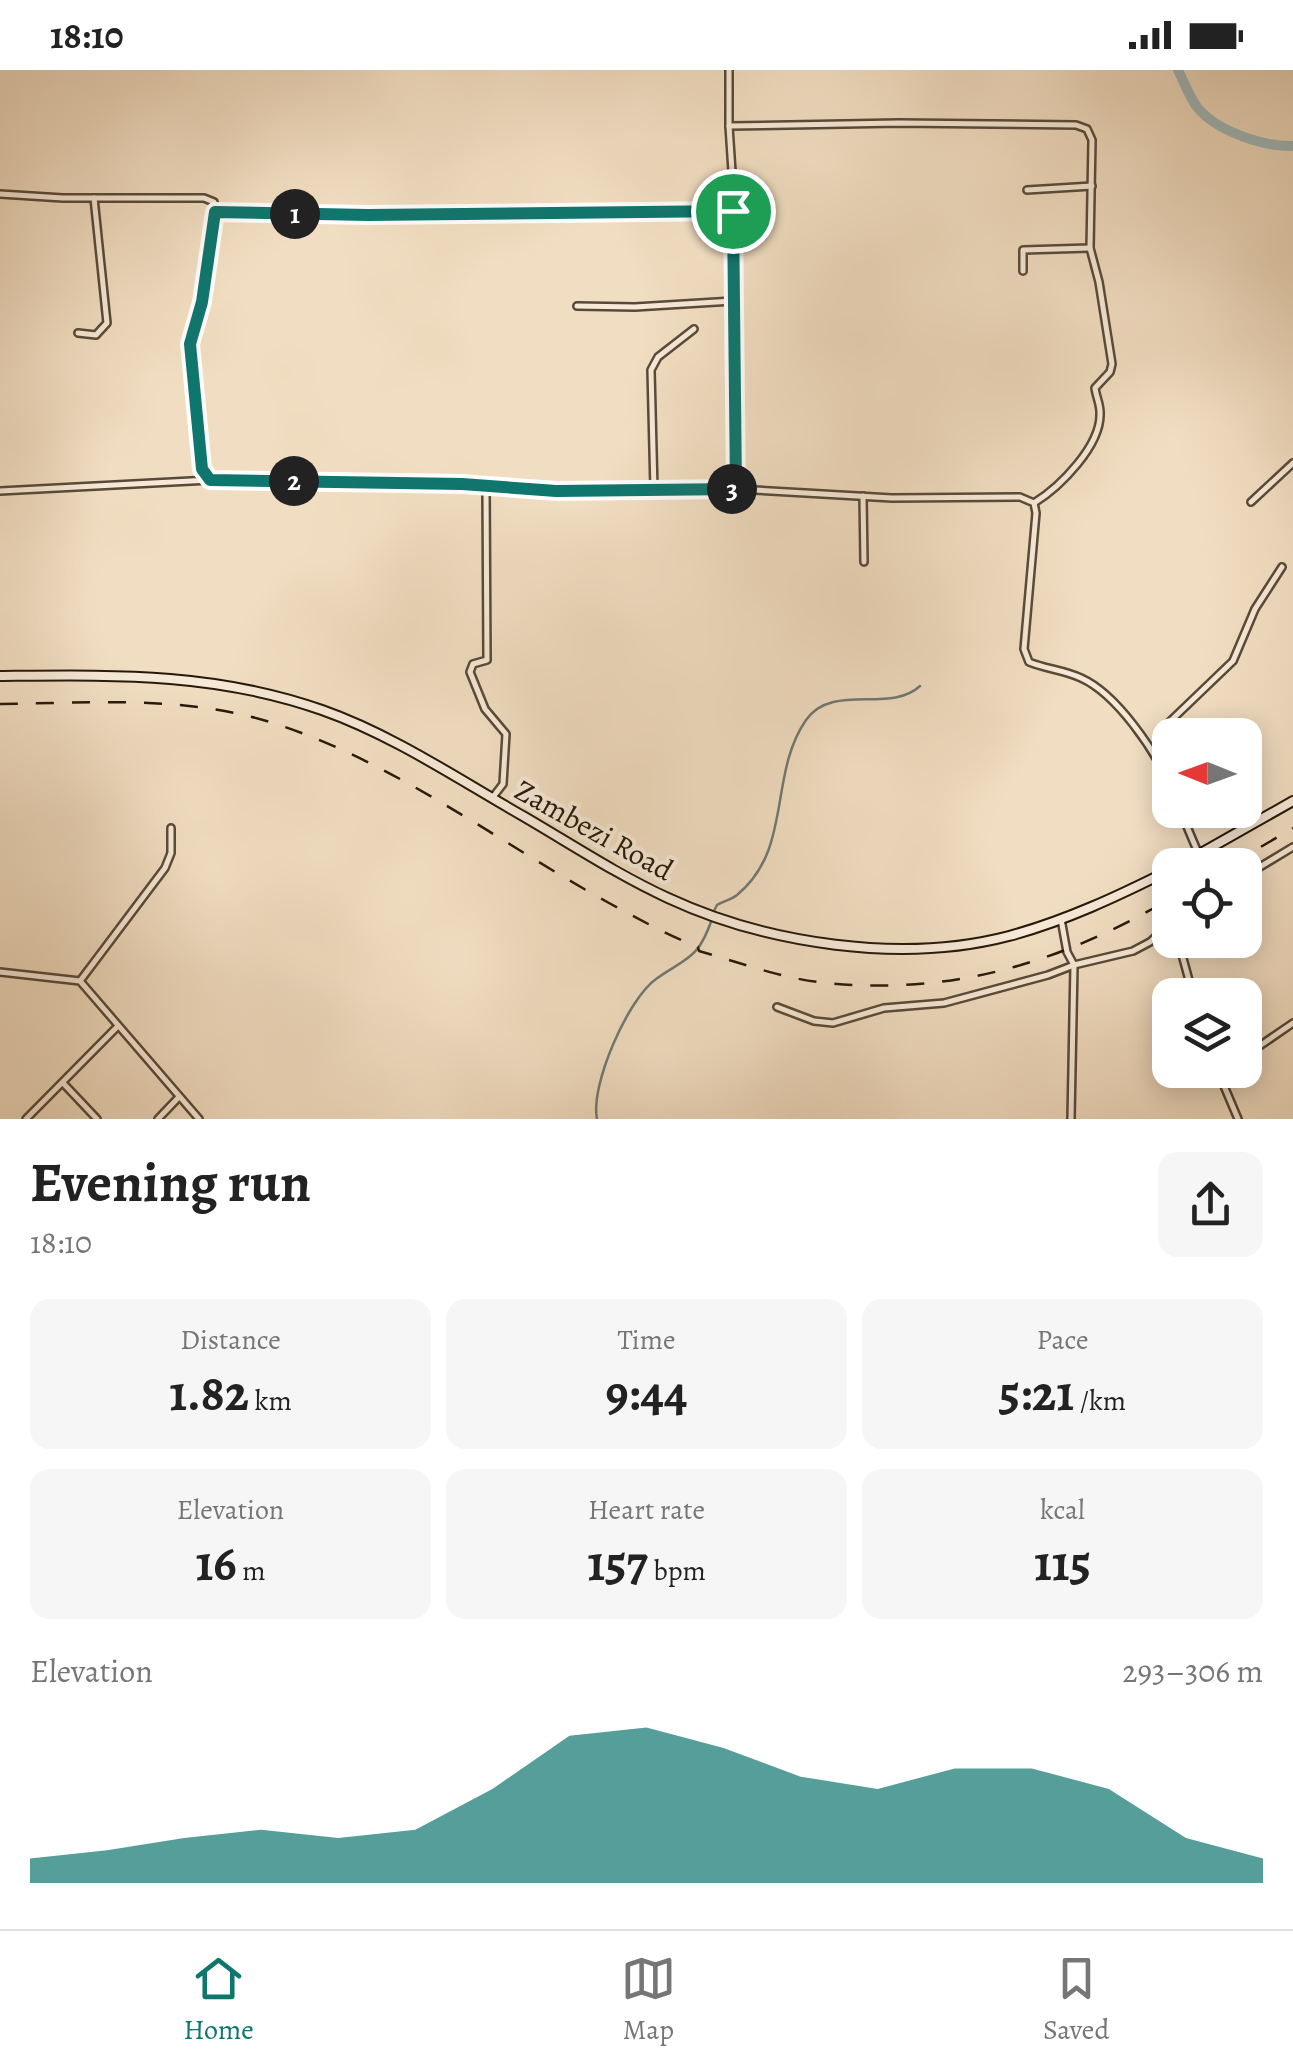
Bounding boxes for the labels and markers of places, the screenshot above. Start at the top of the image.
pin [691,169,776,254]
pin: 1 [270,189,320,239]
pin: 2 [269,456,319,506]
pin: 3 [707,464,757,514]

